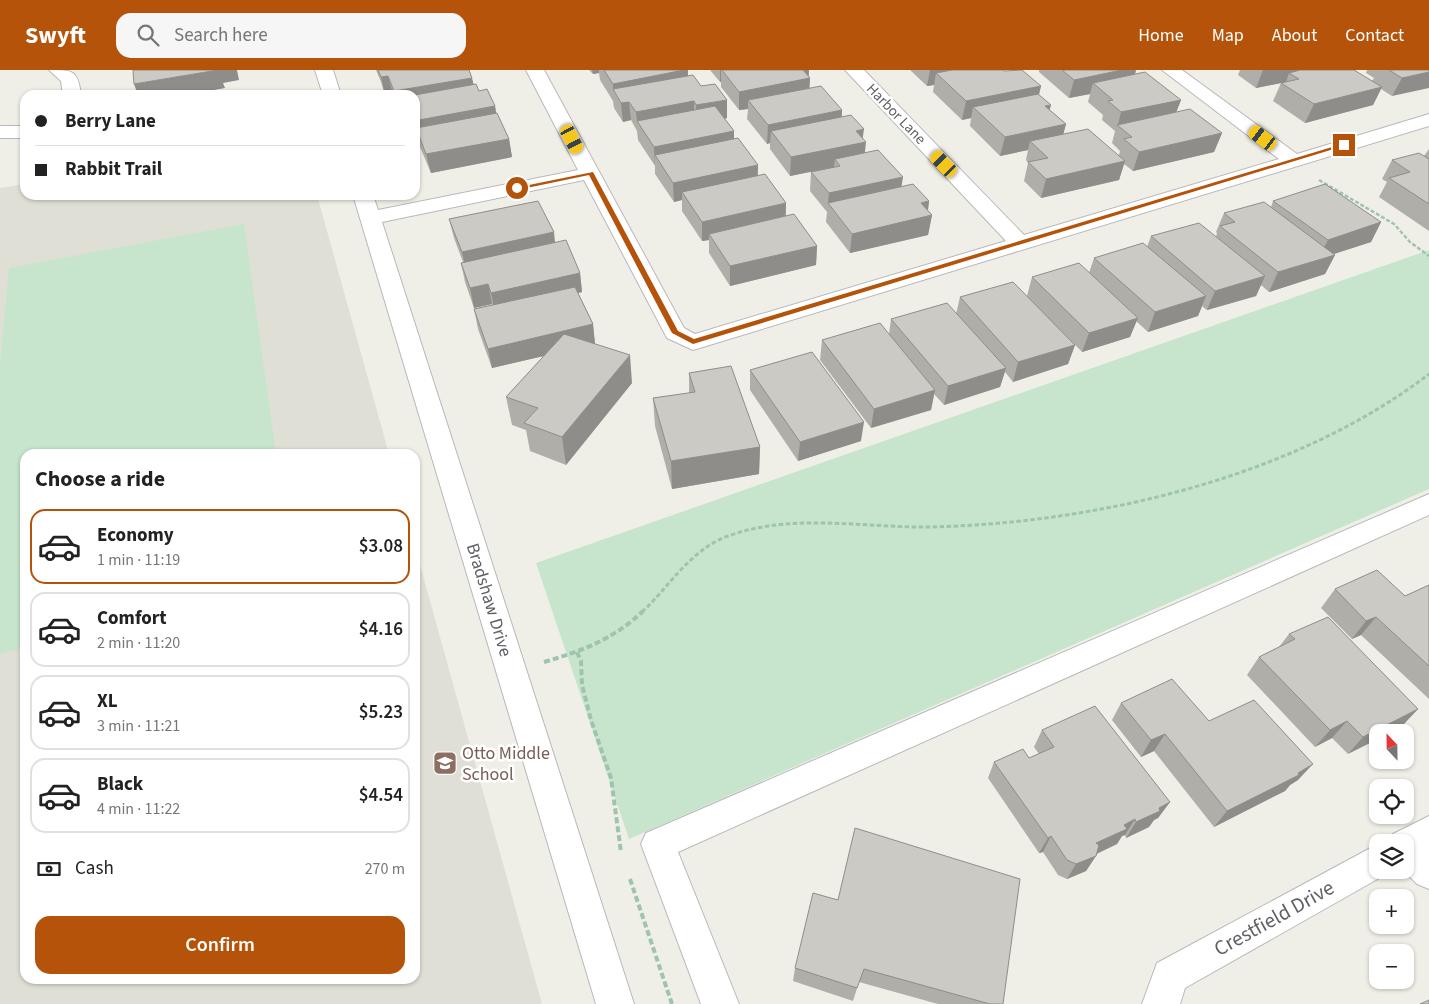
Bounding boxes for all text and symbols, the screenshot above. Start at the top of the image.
search box [116,13,466,58]
text: Swyft [25,18,86,53]
icon: search [134,21,162,49]
text: Search here [174,22,268,49]
text: Home [1138,23,1184,48]
text: Map [1212,23,1244,48]
text: About [1272,23,1317,48]
text: Contact [1345,23,1404,48]
street label: Harbor Lane [861,79,931,149]
text: Berry Lane [65,108,156,135]
car [558,122,585,156]
car [1246,123,1279,153]
route end [1333,134,1355,156]
car [928,148,959,180]
text: Rabbit Trail [65,156,162,183]
route start [506,177,528,199]
text: Choose a ride [35,463,165,495]
text: Economy [97,522,174,549]
icon: car [37,524,82,569]
text: $3.08 [359,533,403,560]
street label: Bradshaw Drive [460,540,518,660]
text: 1 min · 11:19 [97,549,180,571]
text: Comfort [97,605,167,632]
icon: car [37,607,82,652]
text: $4.16 [359,616,403,643]
text: 2 min · 11:20 [97,632,180,654]
text: XL [97,688,118,715]
icon: car [37,690,82,735]
text: $5.23 [359,699,403,726]
text: 3 min · 11:21 [97,715,180,737]
north arrow [1369,724,1414,769]
map controls [1369,724,1414,989]
place label: Otto Middle School [462,741,550,787]
school or university icon: Otto Middle School [432,750,458,776]
text: Black [97,771,143,798]
icon: car [37,773,82,818]
button: locate [1369,779,1414,824]
text: $4.54 [359,782,403,809]
text: 4 min · 11:22 [97,798,180,820]
button: layers [1369,834,1414,879]
icon: cash [35,855,63,883]
text: Cash [75,855,114,882]
text: 270 m [365,858,405,880]
street label: Crestfield Drive [1208,873,1340,963]
button: + [1369,889,1414,934]
button: Confirm [35,916,405,974]
button: − [1369,944,1414,989]

